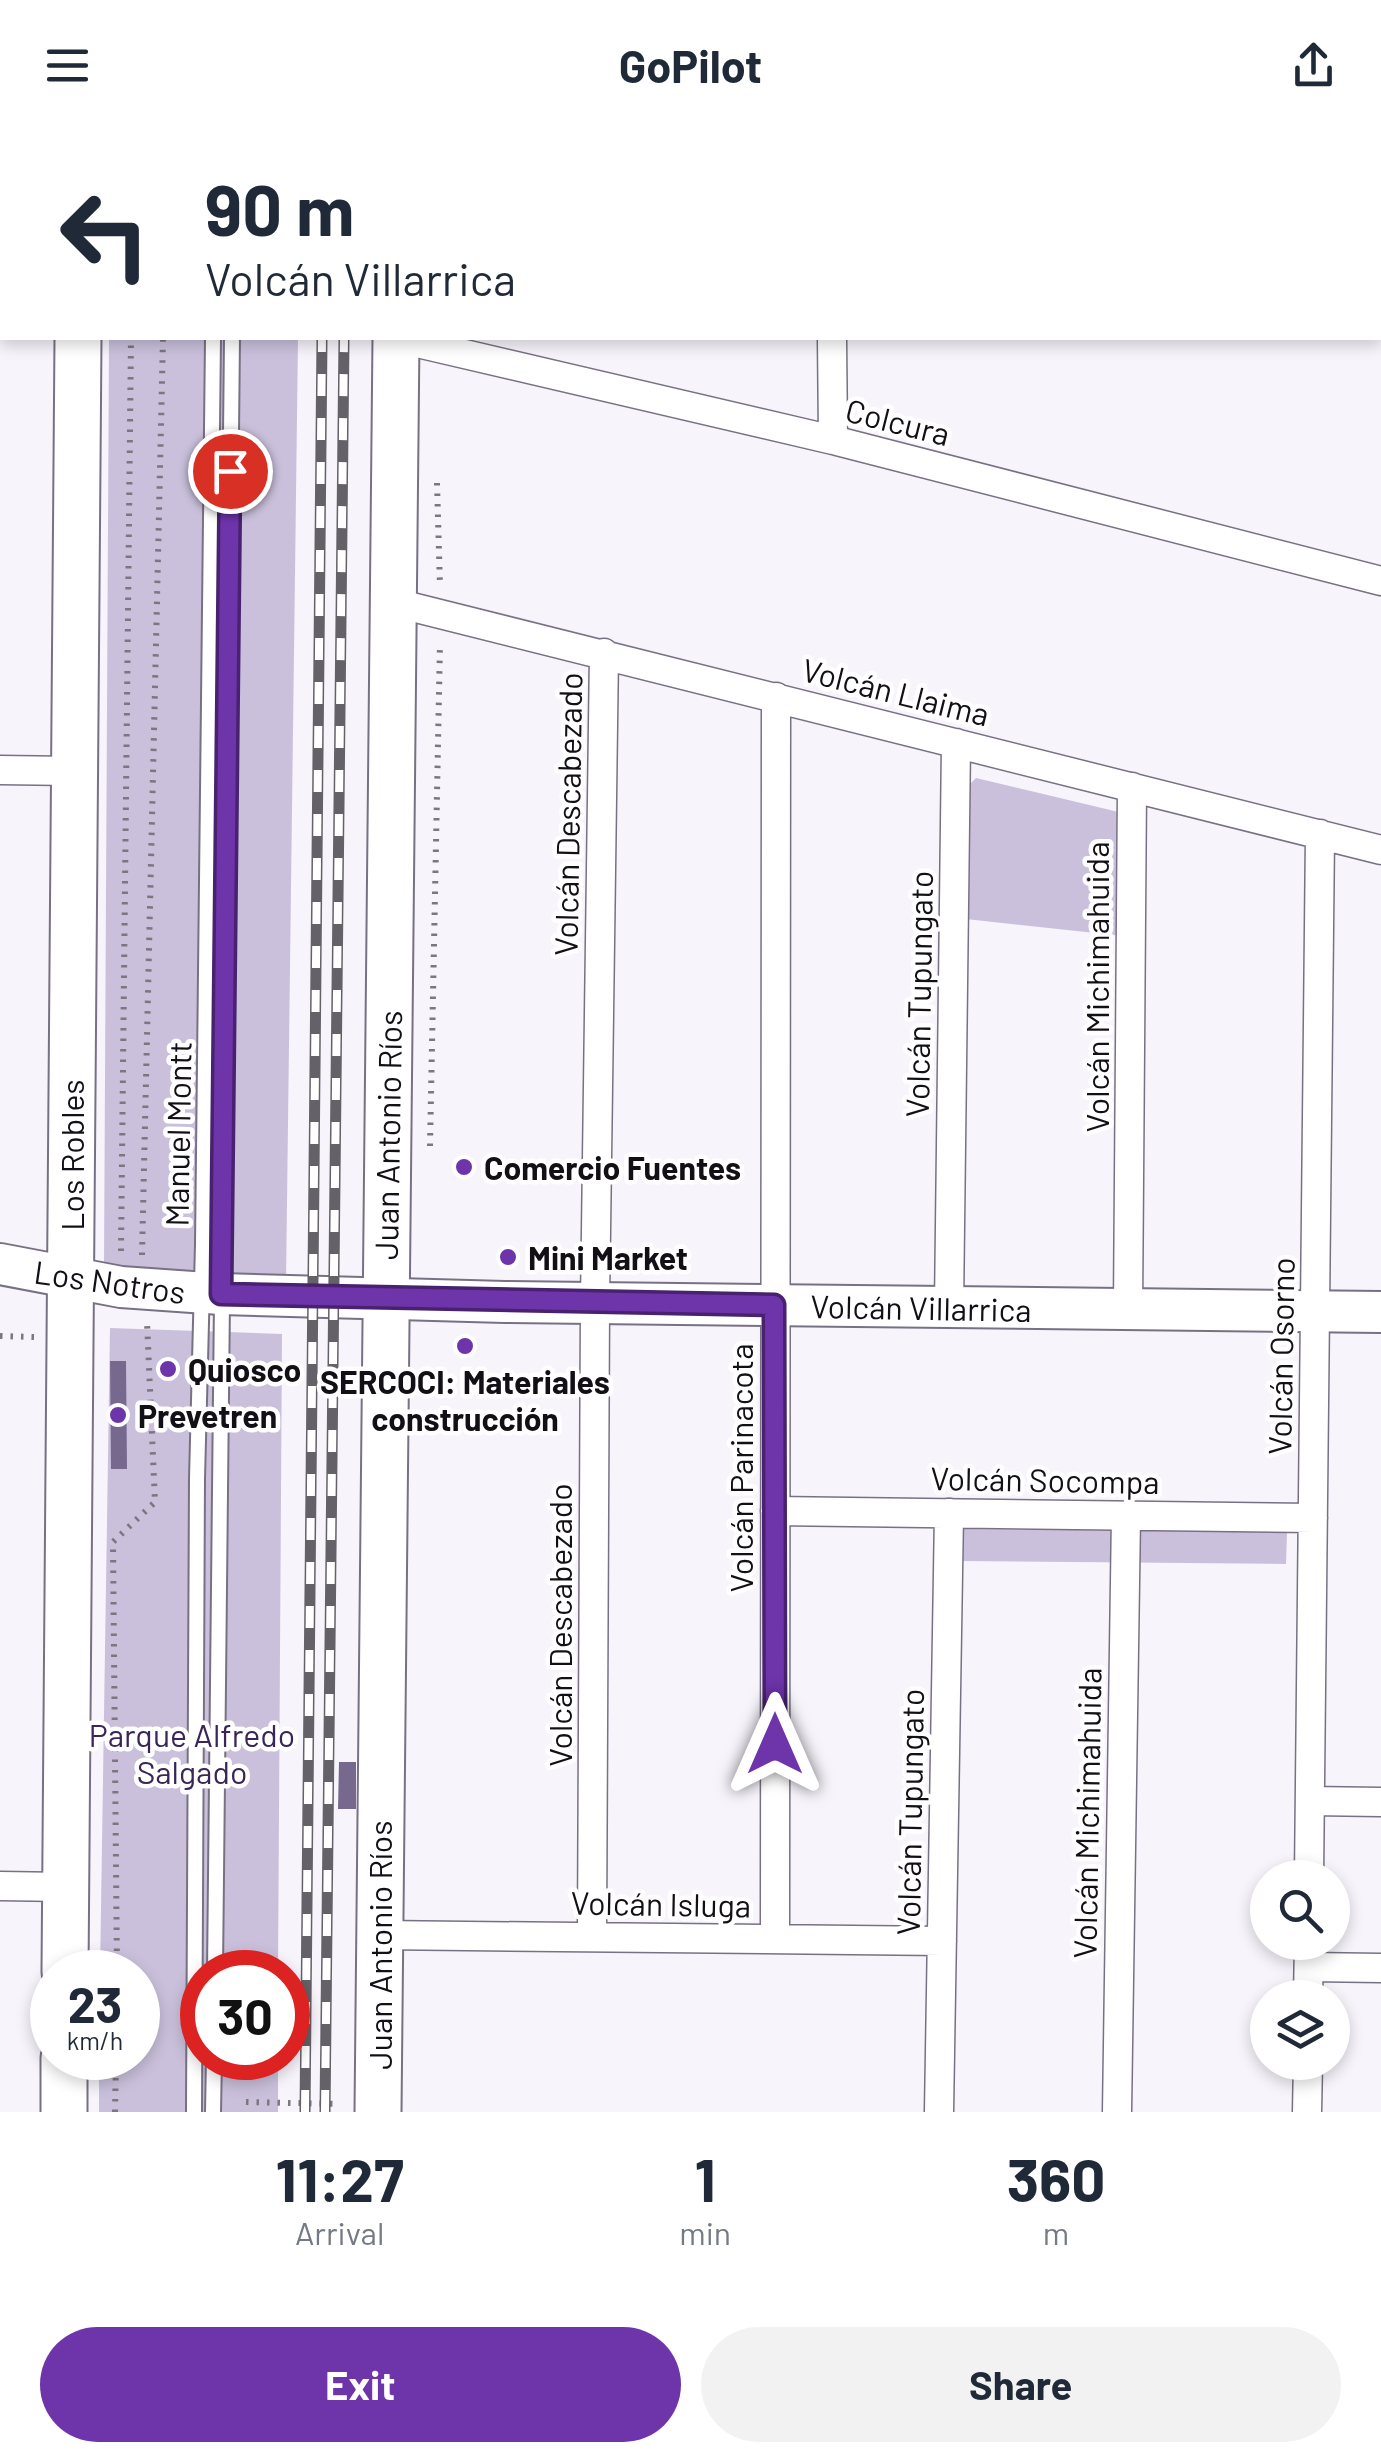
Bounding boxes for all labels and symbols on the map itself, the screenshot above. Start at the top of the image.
street label: Colcura [842,390,954,452]
pin [188,429,273,514]
street label: Volcán Llaima [798,649,994,733]
street label: Volcán Descabezado [546,672,588,956]
street label: Volcán Michimahuida [1077,842,1115,1132]
street label: Volcán Tupungato [897,870,939,1118]
street label: Juan Antonio Ríos [366,1010,408,1260]
street label: Manuel Montt [156,1041,198,1227]
street label: Los Robles [52,1079,90,1231]
place label: Comercio Fuentes [484,1148,741,1186]
marker: Comercio Fuentes [453,1156,475,1178]
place label: Mini Market [528,1238,688,1276]
marker: Mini Market [497,1246,519,1268]
street label: Los Notros [32,1252,188,1310]
street label: Volcán Osorno [1259,1257,1301,1455]
street label: Volcán Villarrica [810,1286,1032,1328]
marker: SERCOCI: Materiales construcción [454,1335,476,1357]
street label: Volcán Parinacota [721,1343,759,1593]
place label: Quiosco [188,1350,301,1388]
marker: Quiosco [157,1358,179,1380]
place label: SERCOCI: Materiales construcción [320,1362,610,1437]
place label: Prevetren [138,1396,277,1434]
marker: Prevetren [107,1404,129,1426]
street label: Volcán Socompa [930,1458,1160,1500]
street label: Volcán Descabezado [540,1483,578,1767]
street label: Volcán Michimahuida [1064,1667,1108,1959]
street label: Volcán Tupungato [888,1688,930,1936]
position arrow [723,1692,827,1796]
park label: Parque Alfredo Salgado [89,1715,295,1790]
street label: Juan Antonio Ríos [360,1820,398,2070]
street label: Volcán Isluga [571,1882,751,1924]
speed limit sign: 30 [180,1950,310,2080]

